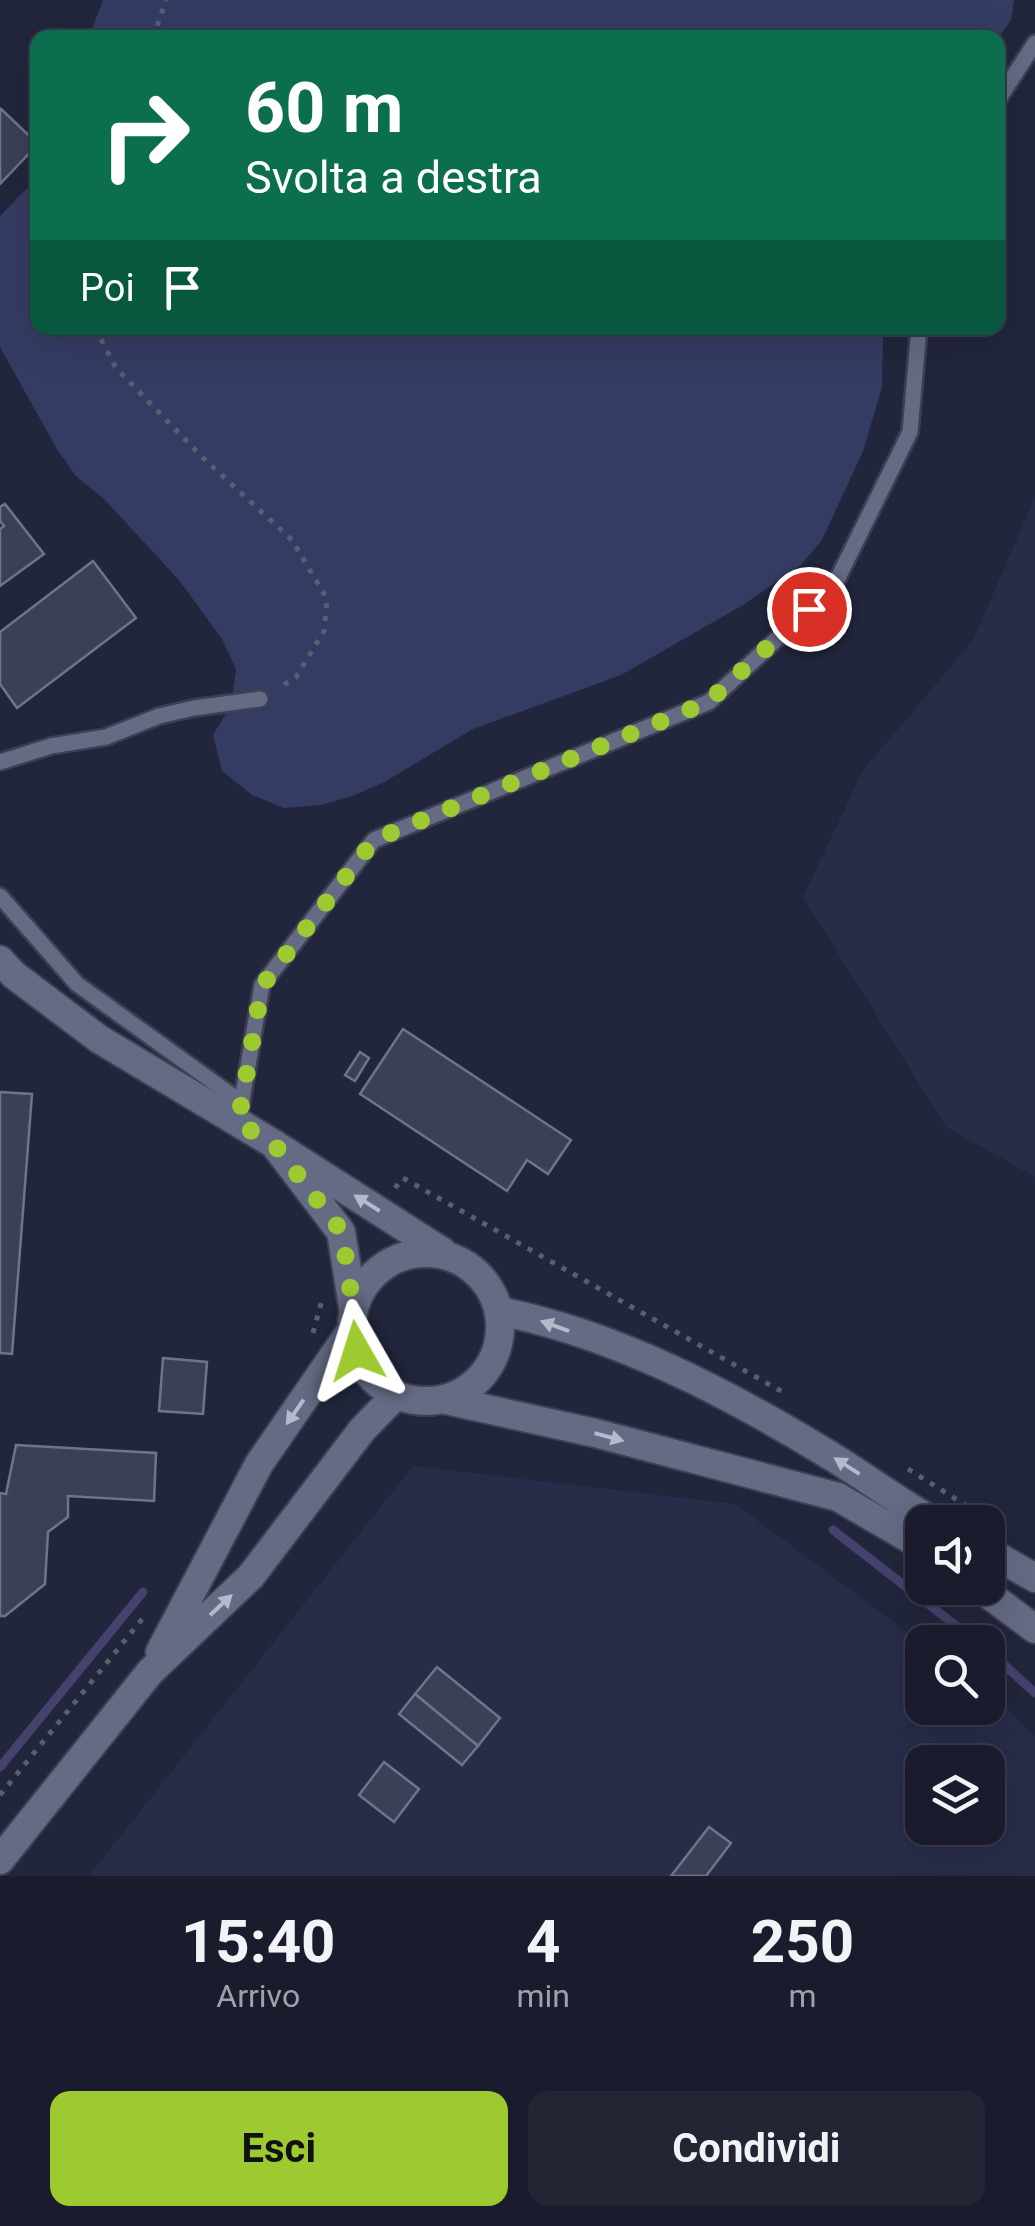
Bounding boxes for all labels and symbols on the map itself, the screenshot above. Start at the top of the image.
pin [767,567,852,652]
one-way arrow [353,1194,381,1212]
position arrow [305,1299,409,1403]
one-way arrow [539,1318,569,1333]
one-way arrow [286,1399,305,1425]
one-way arrow [594,1429,625,1445]
one-way arrow [833,1457,861,1475]
one-way arrow [208,1594,232,1617]

